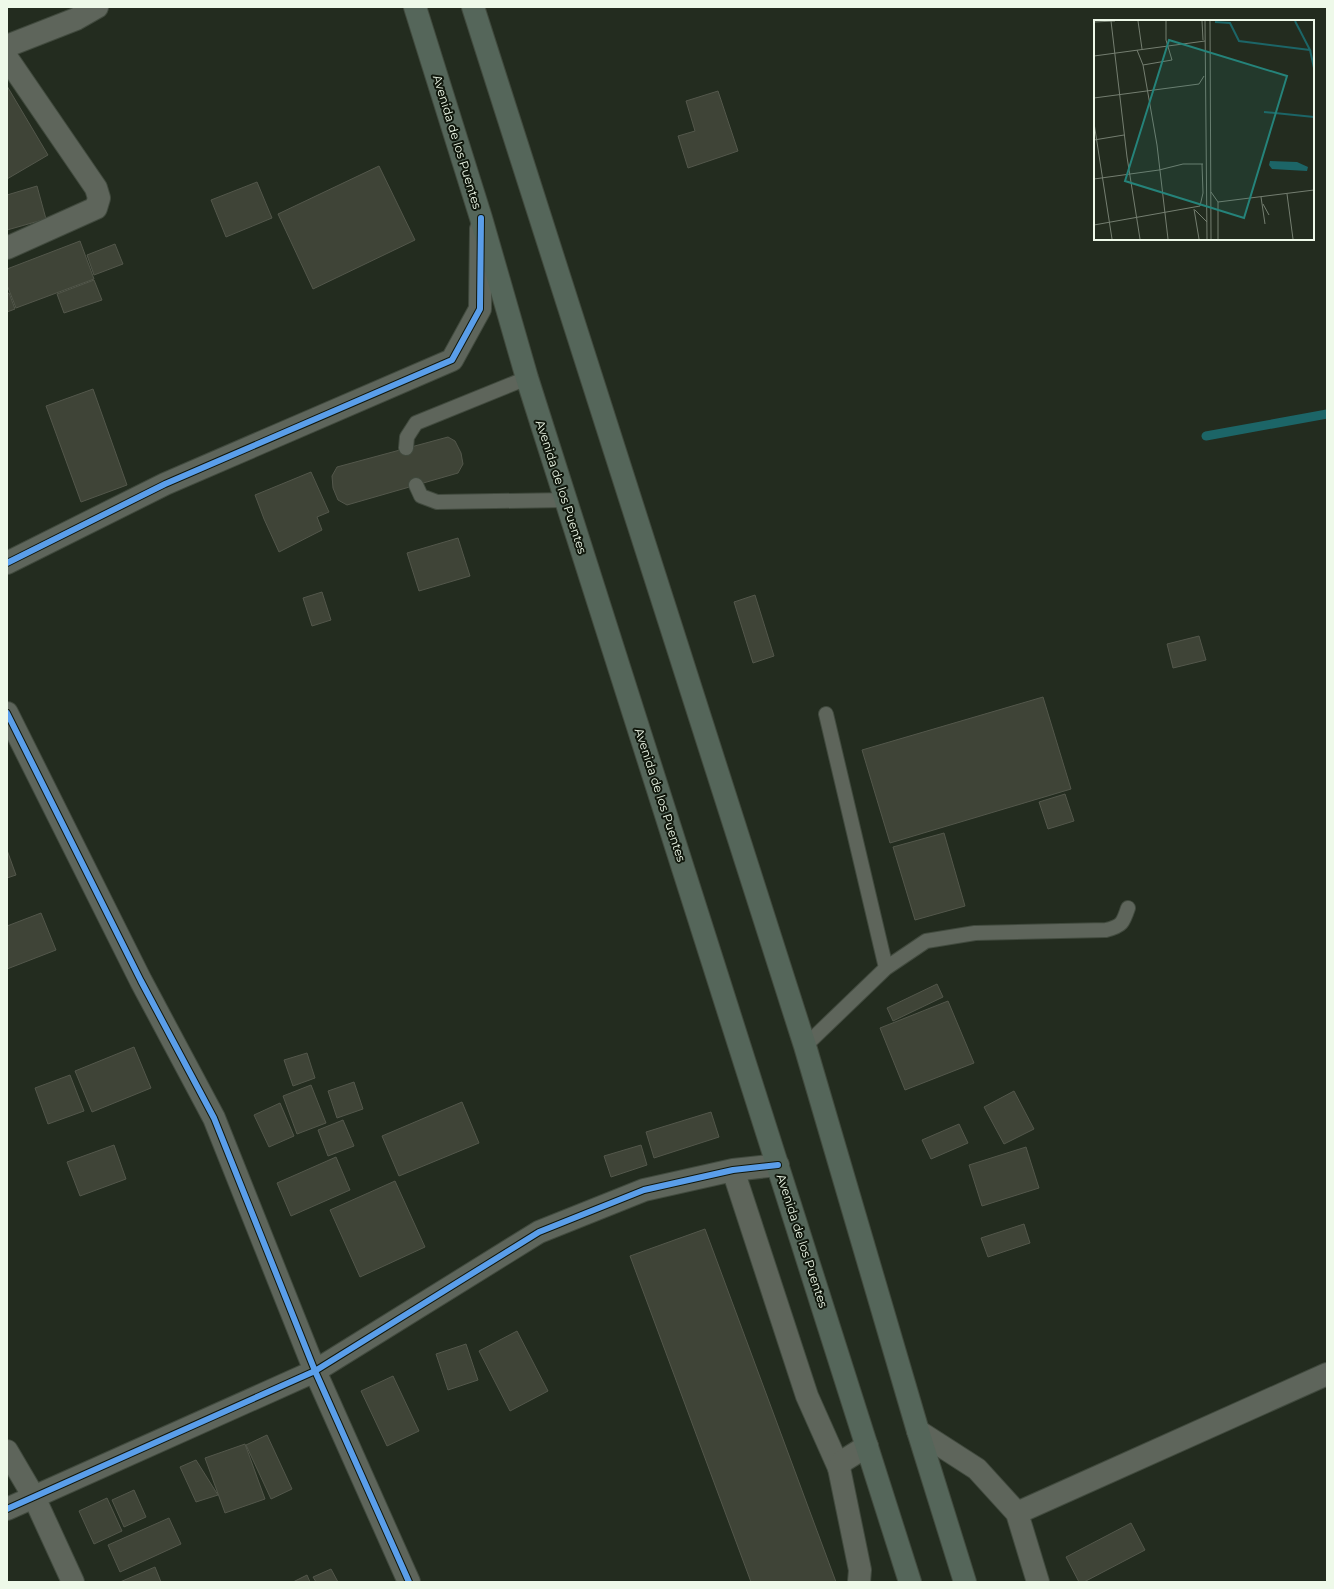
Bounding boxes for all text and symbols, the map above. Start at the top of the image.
inset map [1094,20,1314,240]
street label: Avenida de los Puentes [430,73,485,211]
street label: Avenida de los Puentes [533,418,590,556]
street label: Avenida de los Puentes [632,726,689,864]
street label: Avenida de los Puentes [774,1172,831,1310]

